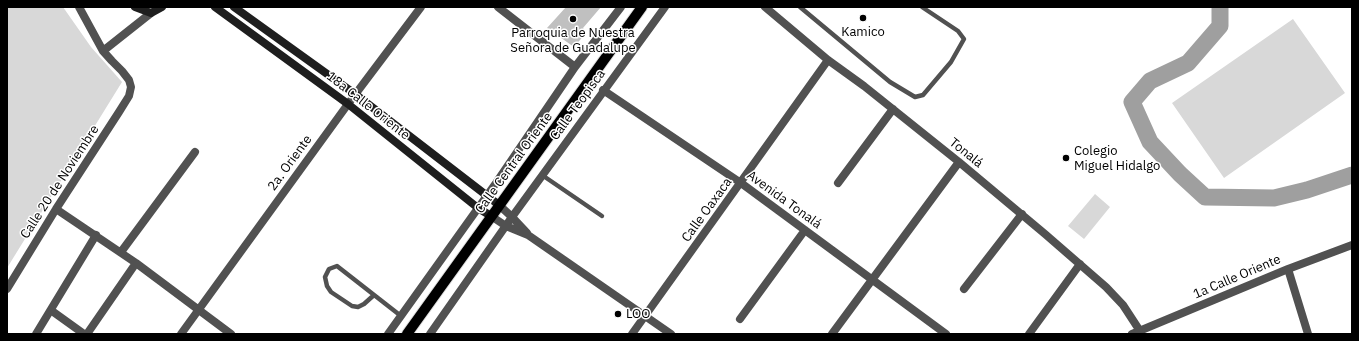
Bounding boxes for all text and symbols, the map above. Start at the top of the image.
marker: Kamico [858,13,868,23]
marker: Parroquia de Nuestra Señora de Guadalupe [568,14,578,24]
place label: Kamico [841,24,885,40]
place label: Parroquia de Nuestra Señora de Guadalupe [510,25,636,56]
street label: Calle Teopisca [547,67,609,143]
street label: 18a Calle Oriente [323,69,413,143]
street label: Calle Central Oriente [472,109,556,217]
street label: Calle 20 de Noviembre [17,122,103,242]
street label: 2a. Oriente [265,132,315,194]
street label: Tonalá [946,135,986,171]
place label: Colegio Miguel Hidalgo [1074,143,1160,174]
marker: Colegio Miguel Hidalgo [1061,153,1071,163]
street label: Avenida Tonalá [744,168,824,232]
street label: Calle Oaxaca [679,175,735,245]
street label: 1a Calle Oriente [1191,252,1283,302]
place label: LOO [626,306,651,322]
marker: LOO [613,309,623,319]

